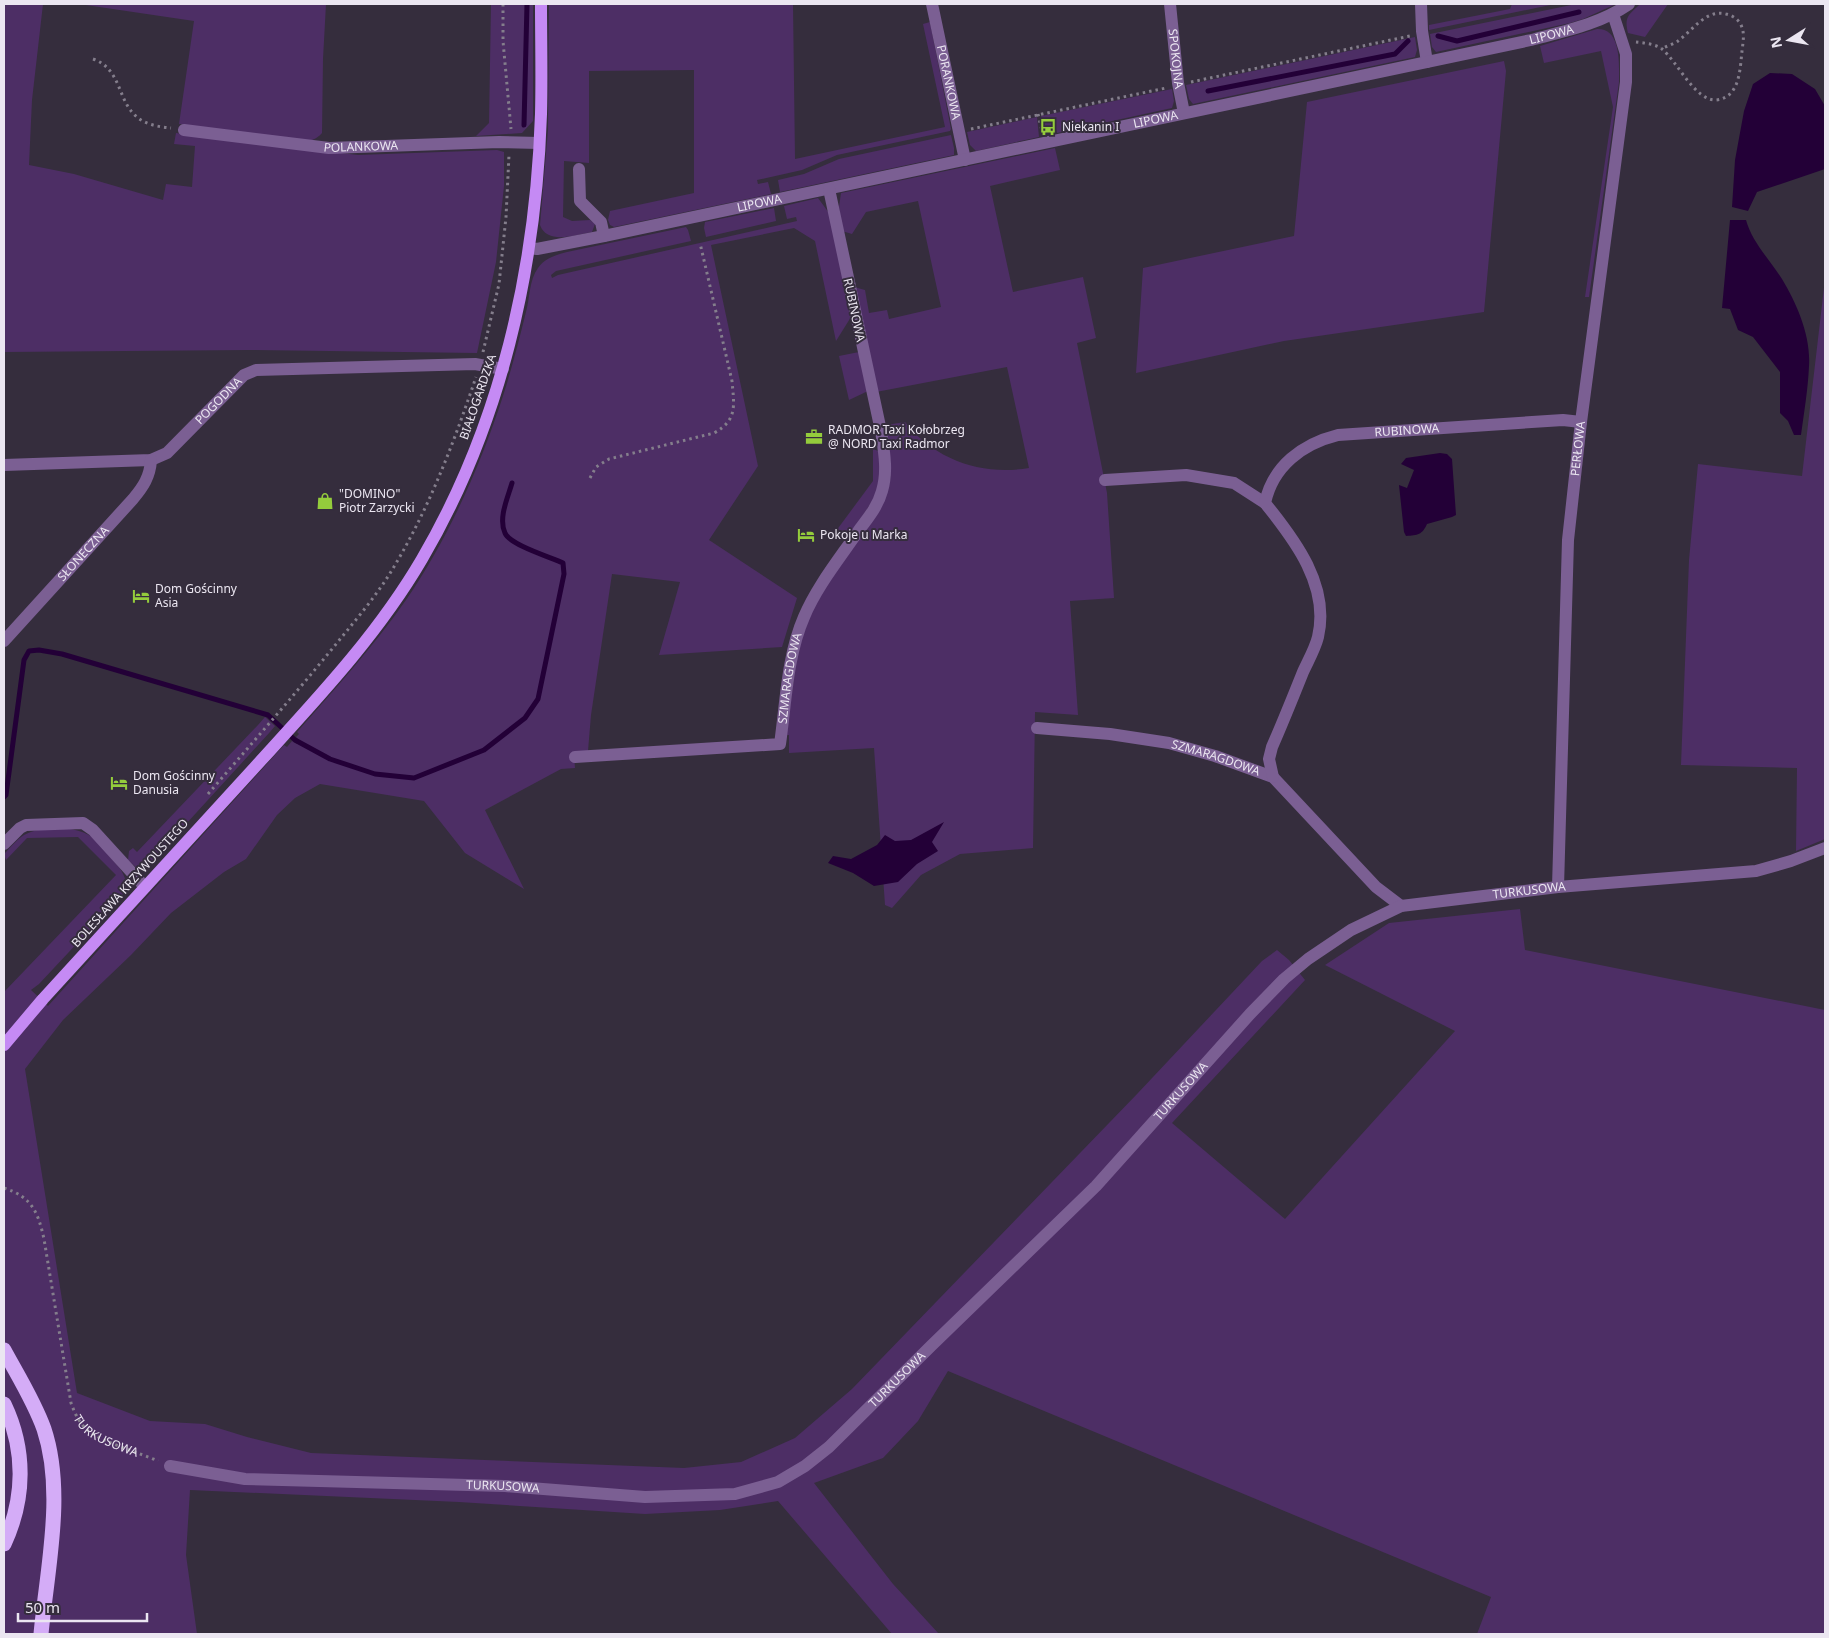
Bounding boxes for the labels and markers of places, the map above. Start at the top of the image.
bus stop icon: Niekanin I [1038,117,1058,137]
place label: Niekanin I [1062,118,1119,135]
place label: RADMOR Taxi Kołobrzeg @ NORD Taxi Radmor [828,421,965,452]
office icon: RADMOR Taxi Kołobrzeg @ NORD Taxi Radmor [804,427,824,447]
place label: "DOMINO" Piotr Zarzycki [339,485,415,516]
shop icon: "DOMINO" Piotr Zarzycki [315,491,335,511]
hotel icon: Pokoje u Marka [796,525,816,545]
place label: Pokoje u Marka [820,526,907,543]
place label: Dom Gościnny Asia [155,580,238,611]
hotel icon: Dom Gościnny Asia [131,586,151,606]
place label: Dom Gościnny Danusia [133,767,216,798]
hotel icon: Dom Gościnny Danusia [109,773,129,793]

